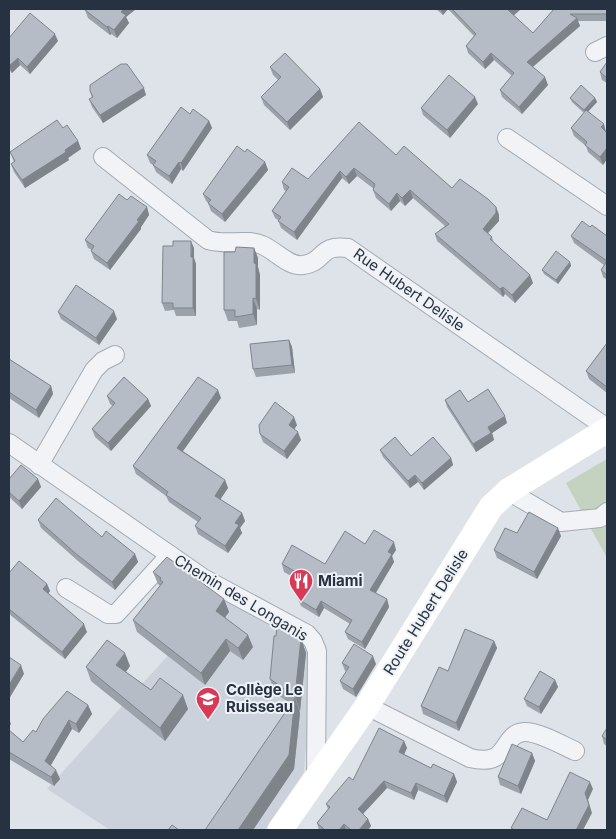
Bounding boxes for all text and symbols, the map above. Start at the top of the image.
street label: Rue Hubert Delisle [350,244,469,335]
street label: Route Hubert Delisle [379,545,472,678]
street label: Chemin des Longanis [171,550,312,645]
restaurant icon: Miami [288,568,314,602]
place label: Miami [318,571,363,590]
place label: Collège Le Ruisseau [226,680,303,716]
school or university icon: Collège Le Ruisseau [195,686,221,720]

